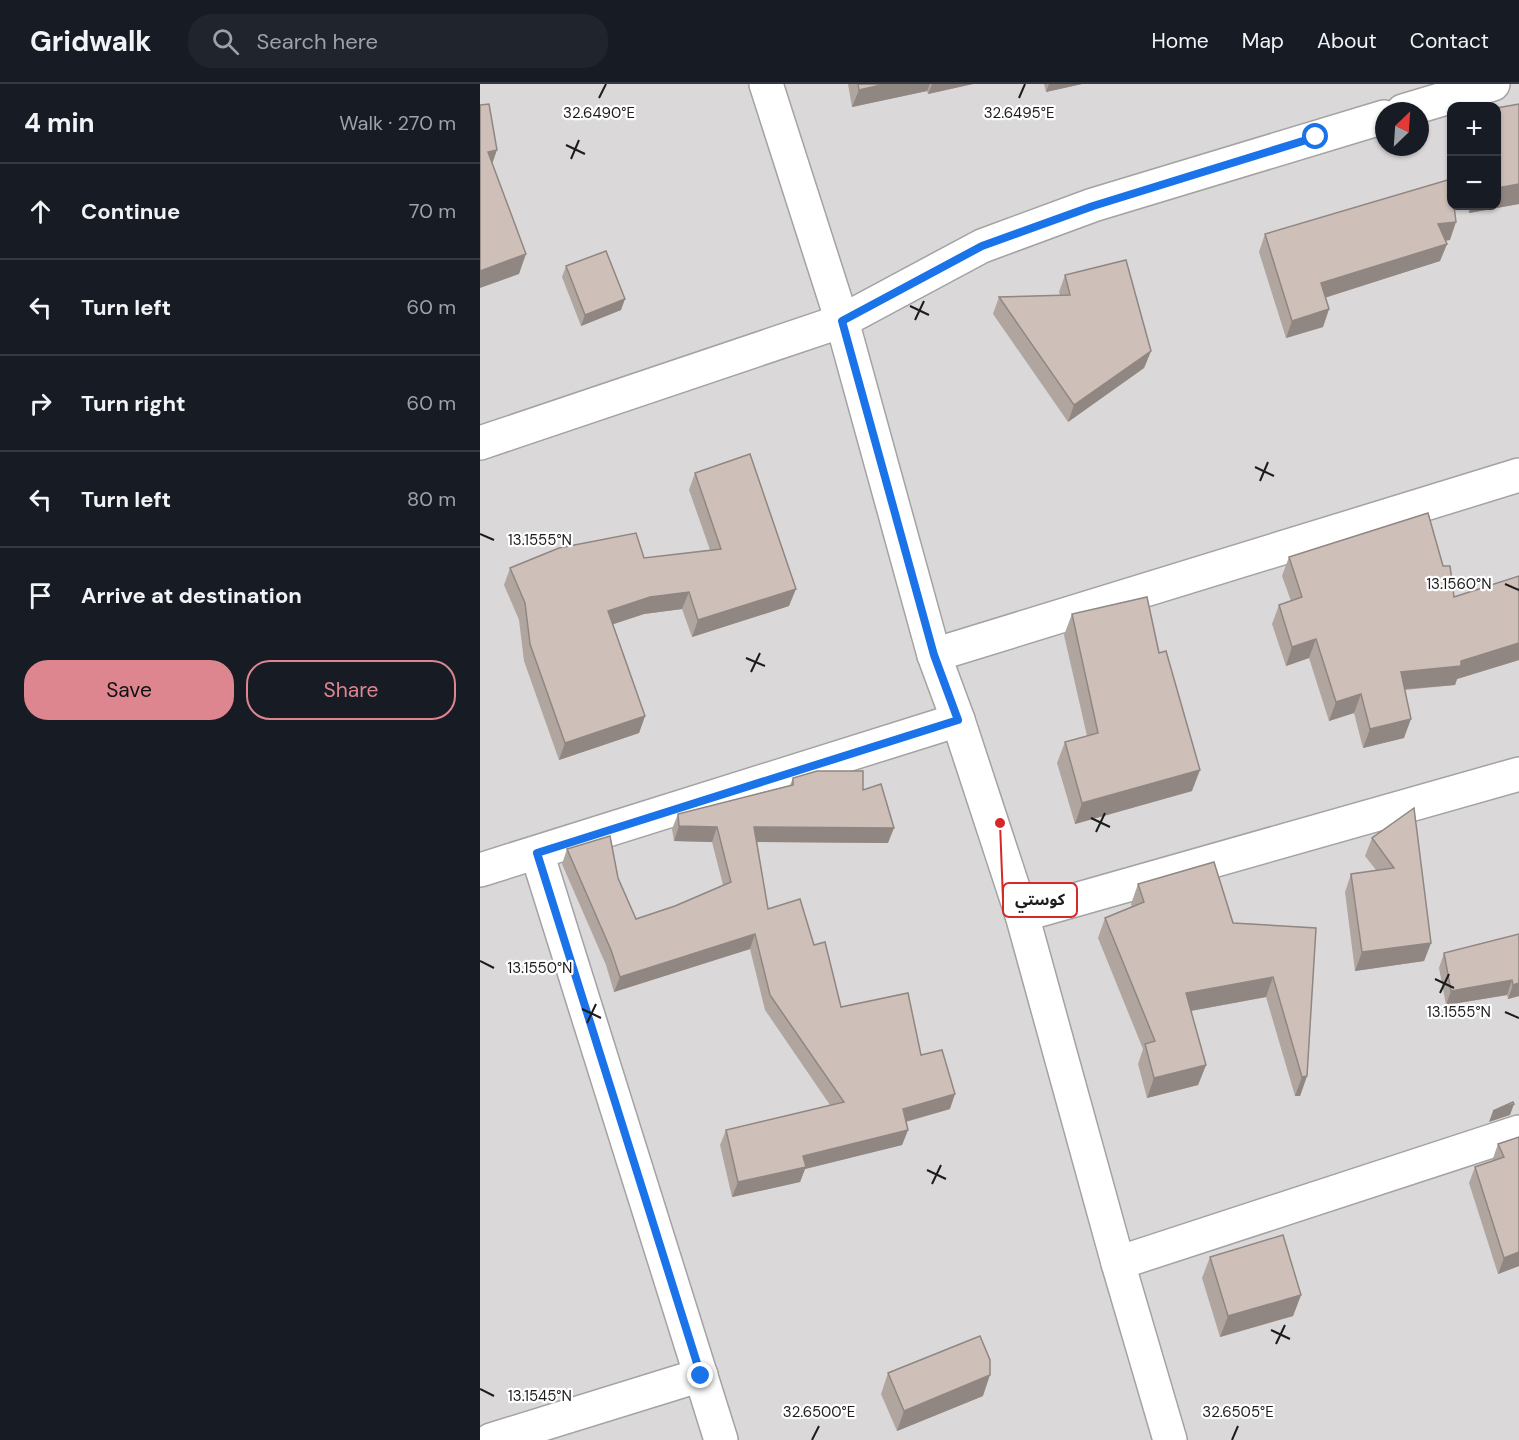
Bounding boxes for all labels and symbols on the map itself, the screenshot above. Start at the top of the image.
north arrow [1375,102,1429,156]
text: 32.6490°E [563,103,635,123]
text: 32.6495°E [984,103,1054,123]
route start [1302,123,1328,149]
text: 13.1555°N [508,530,572,550]
text: 13.1560°N [1426,574,1492,594]
callout: كوستي [1003,883,1077,917]
text: كوستي [1015,889,1066,913]
text: 13.1550°N [508,958,572,978]
text: 13.1555°N [1427,1002,1491,1022]
route end [687,1362,713,1388]
text: 13.1545°N [508,1386,572,1406]
text: 32.6500°E [783,1402,855,1422]
text: 32.6505°E [1202,1402,1274,1422]

